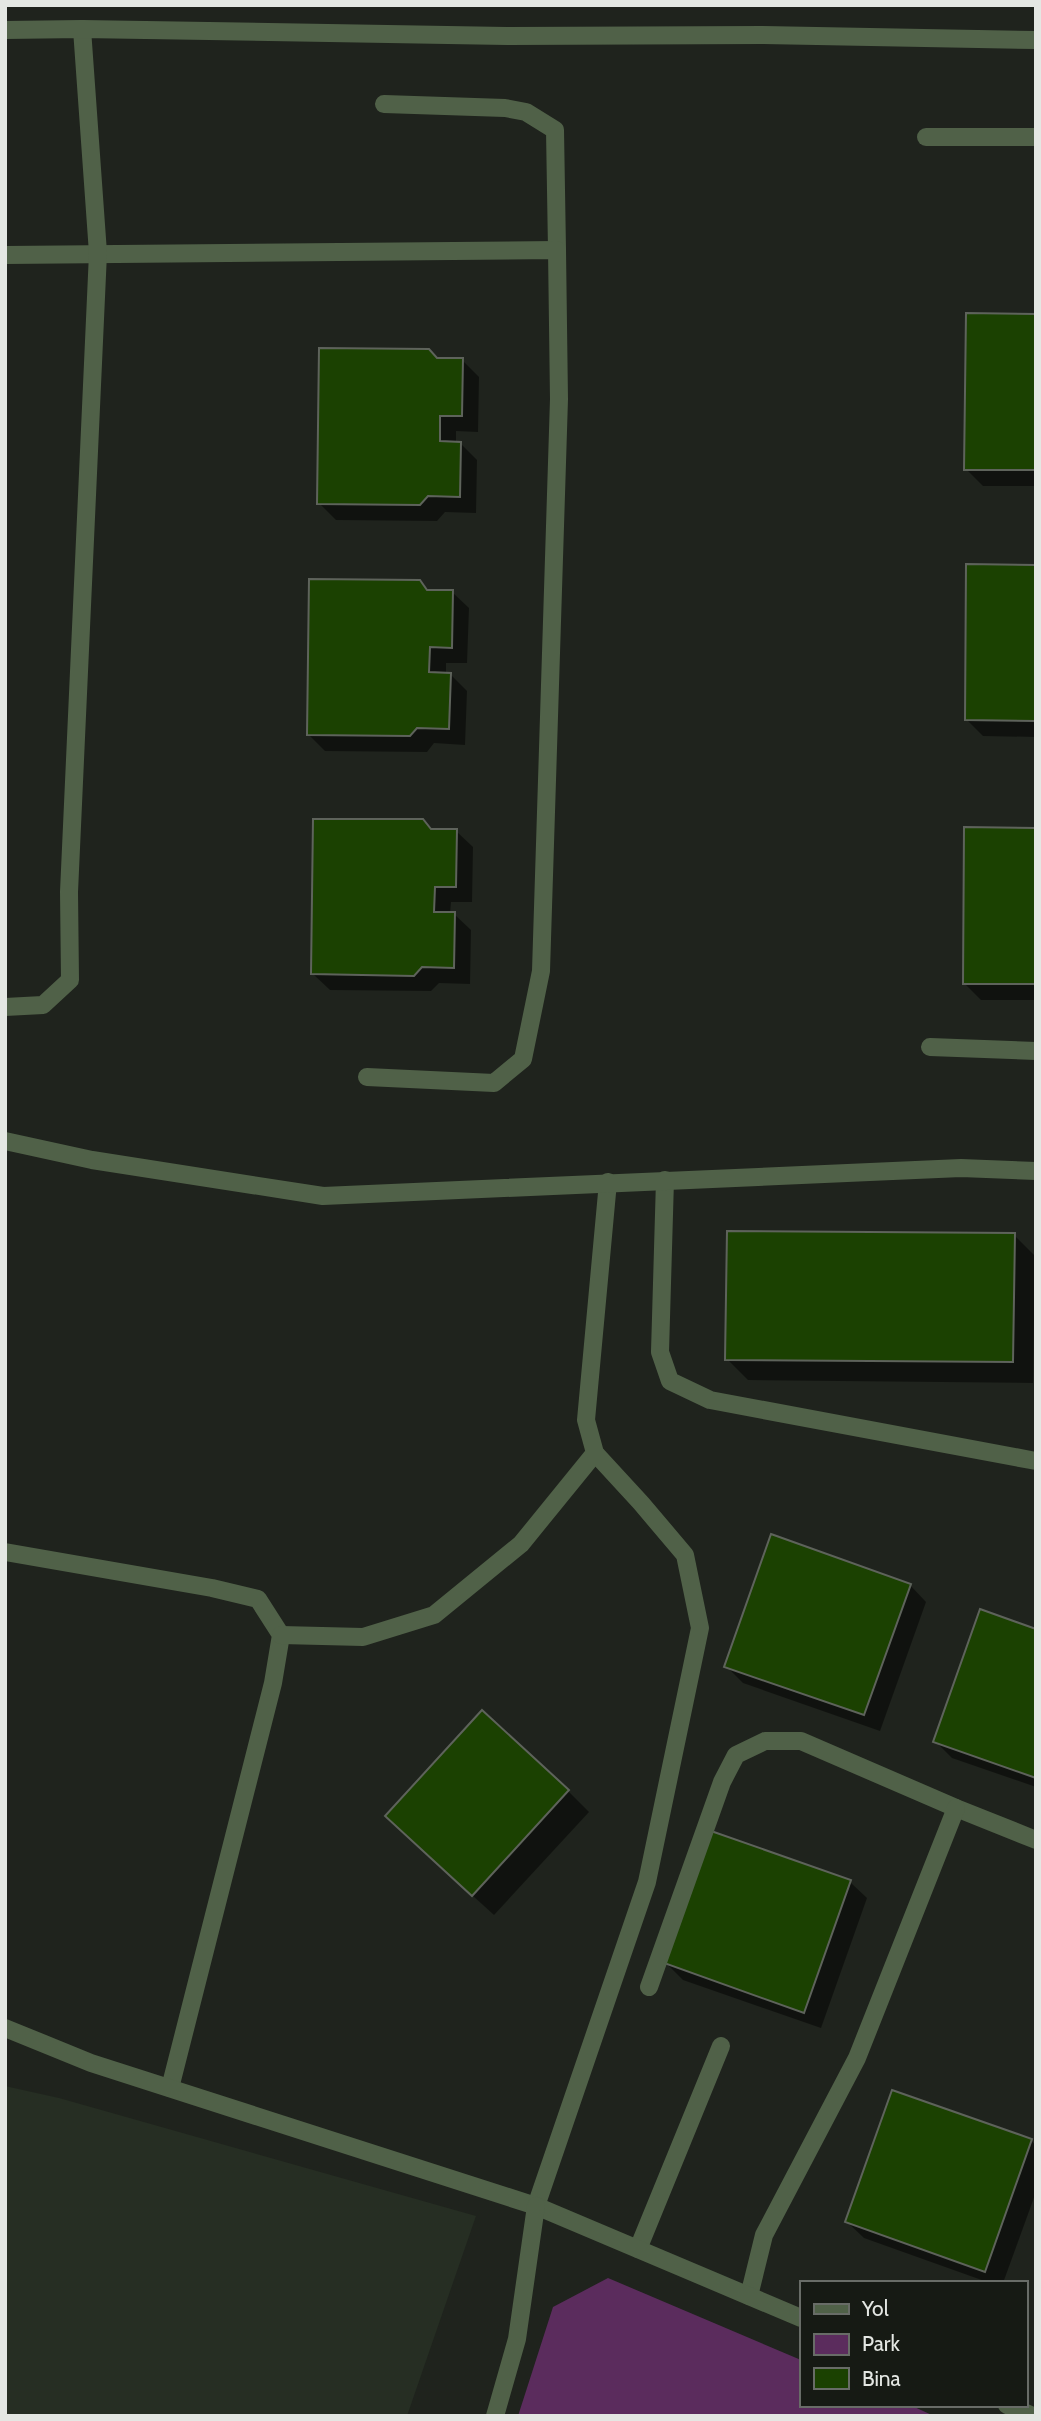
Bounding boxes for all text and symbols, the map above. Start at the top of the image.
legend [800,2281,1027,2407]
text: Yol [861,2296,889,2321]
text: Park [862,2331,900,2356]
text: Bina [862,2366,901,2391]

